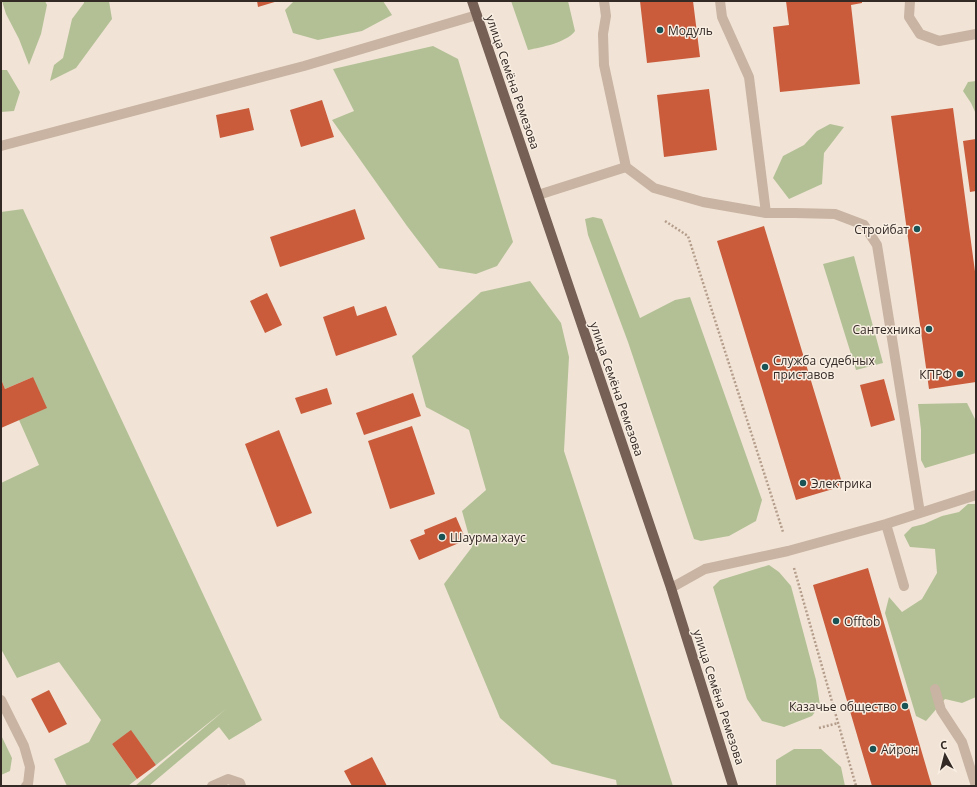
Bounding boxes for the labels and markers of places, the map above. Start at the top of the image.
place label: Модуль [668,22,713,39]
marker: Модуль [655,25,665,35]
place label: Стройбат [854,221,909,238]
marker: Стройбат [912,224,922,234]
place label: Сантехника [852,321,921,338]
marker: Сантехника [924,324,934,334]
place label: Служба судебных приставов [773,352,876,383]
marker: Служба судебных приставов [760,362,770,372]
place label: КПРФ [919,366,952,383]
marker: КПРФ [955,369,965,379]
place label: Электрика [811,475,872,492]
marker: Электрика [798,478,808,488]
place label: Шаурма хаус [450,529,526,546]
marker: Шаурма хаус [437,532,447,542]
place label: Offtob [844,613,880,630]
marker: Offtob [831,616,841,626]
place label: Казачье общество [789,698,897,715]
marker: Казачье общество [900,701,910,711]
place label: Айрон [881,741,918,758]
marker: Айрон [868,744,878,754]

